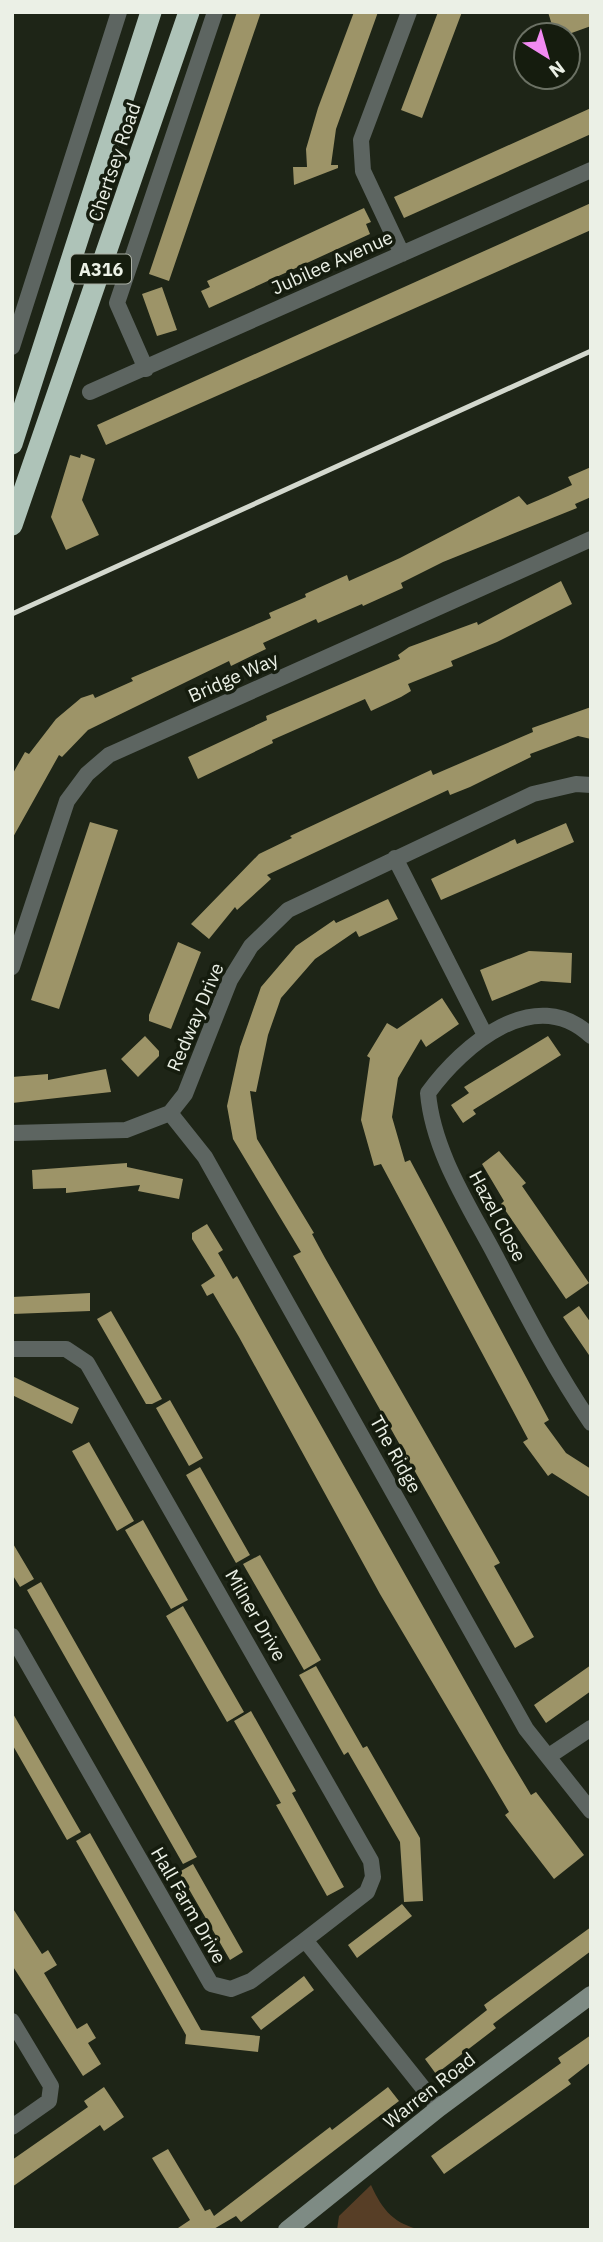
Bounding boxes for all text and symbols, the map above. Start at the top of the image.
north arrow [512,21,582,91]
text: N [545,56,570,83]
street label: Chertsey Road [82,99,146,225]
street label: Jubilee Avenue [268,225,396,299]
road number: A316 [71,255,131,284]
street label: Bridge Way [184,646,282,708]
street label: Redway Drive [161,959,229,1075]
street label: Hazel Close [464,1166,532,1266]
street label: The Ridge [365,1411,427,1497]
street label: Milner Drive [220,1565,292,1665]
street label: Hall Farm Drive [146,1843,232,1967]
street label: Warren Road [378,2047,480,2133]

